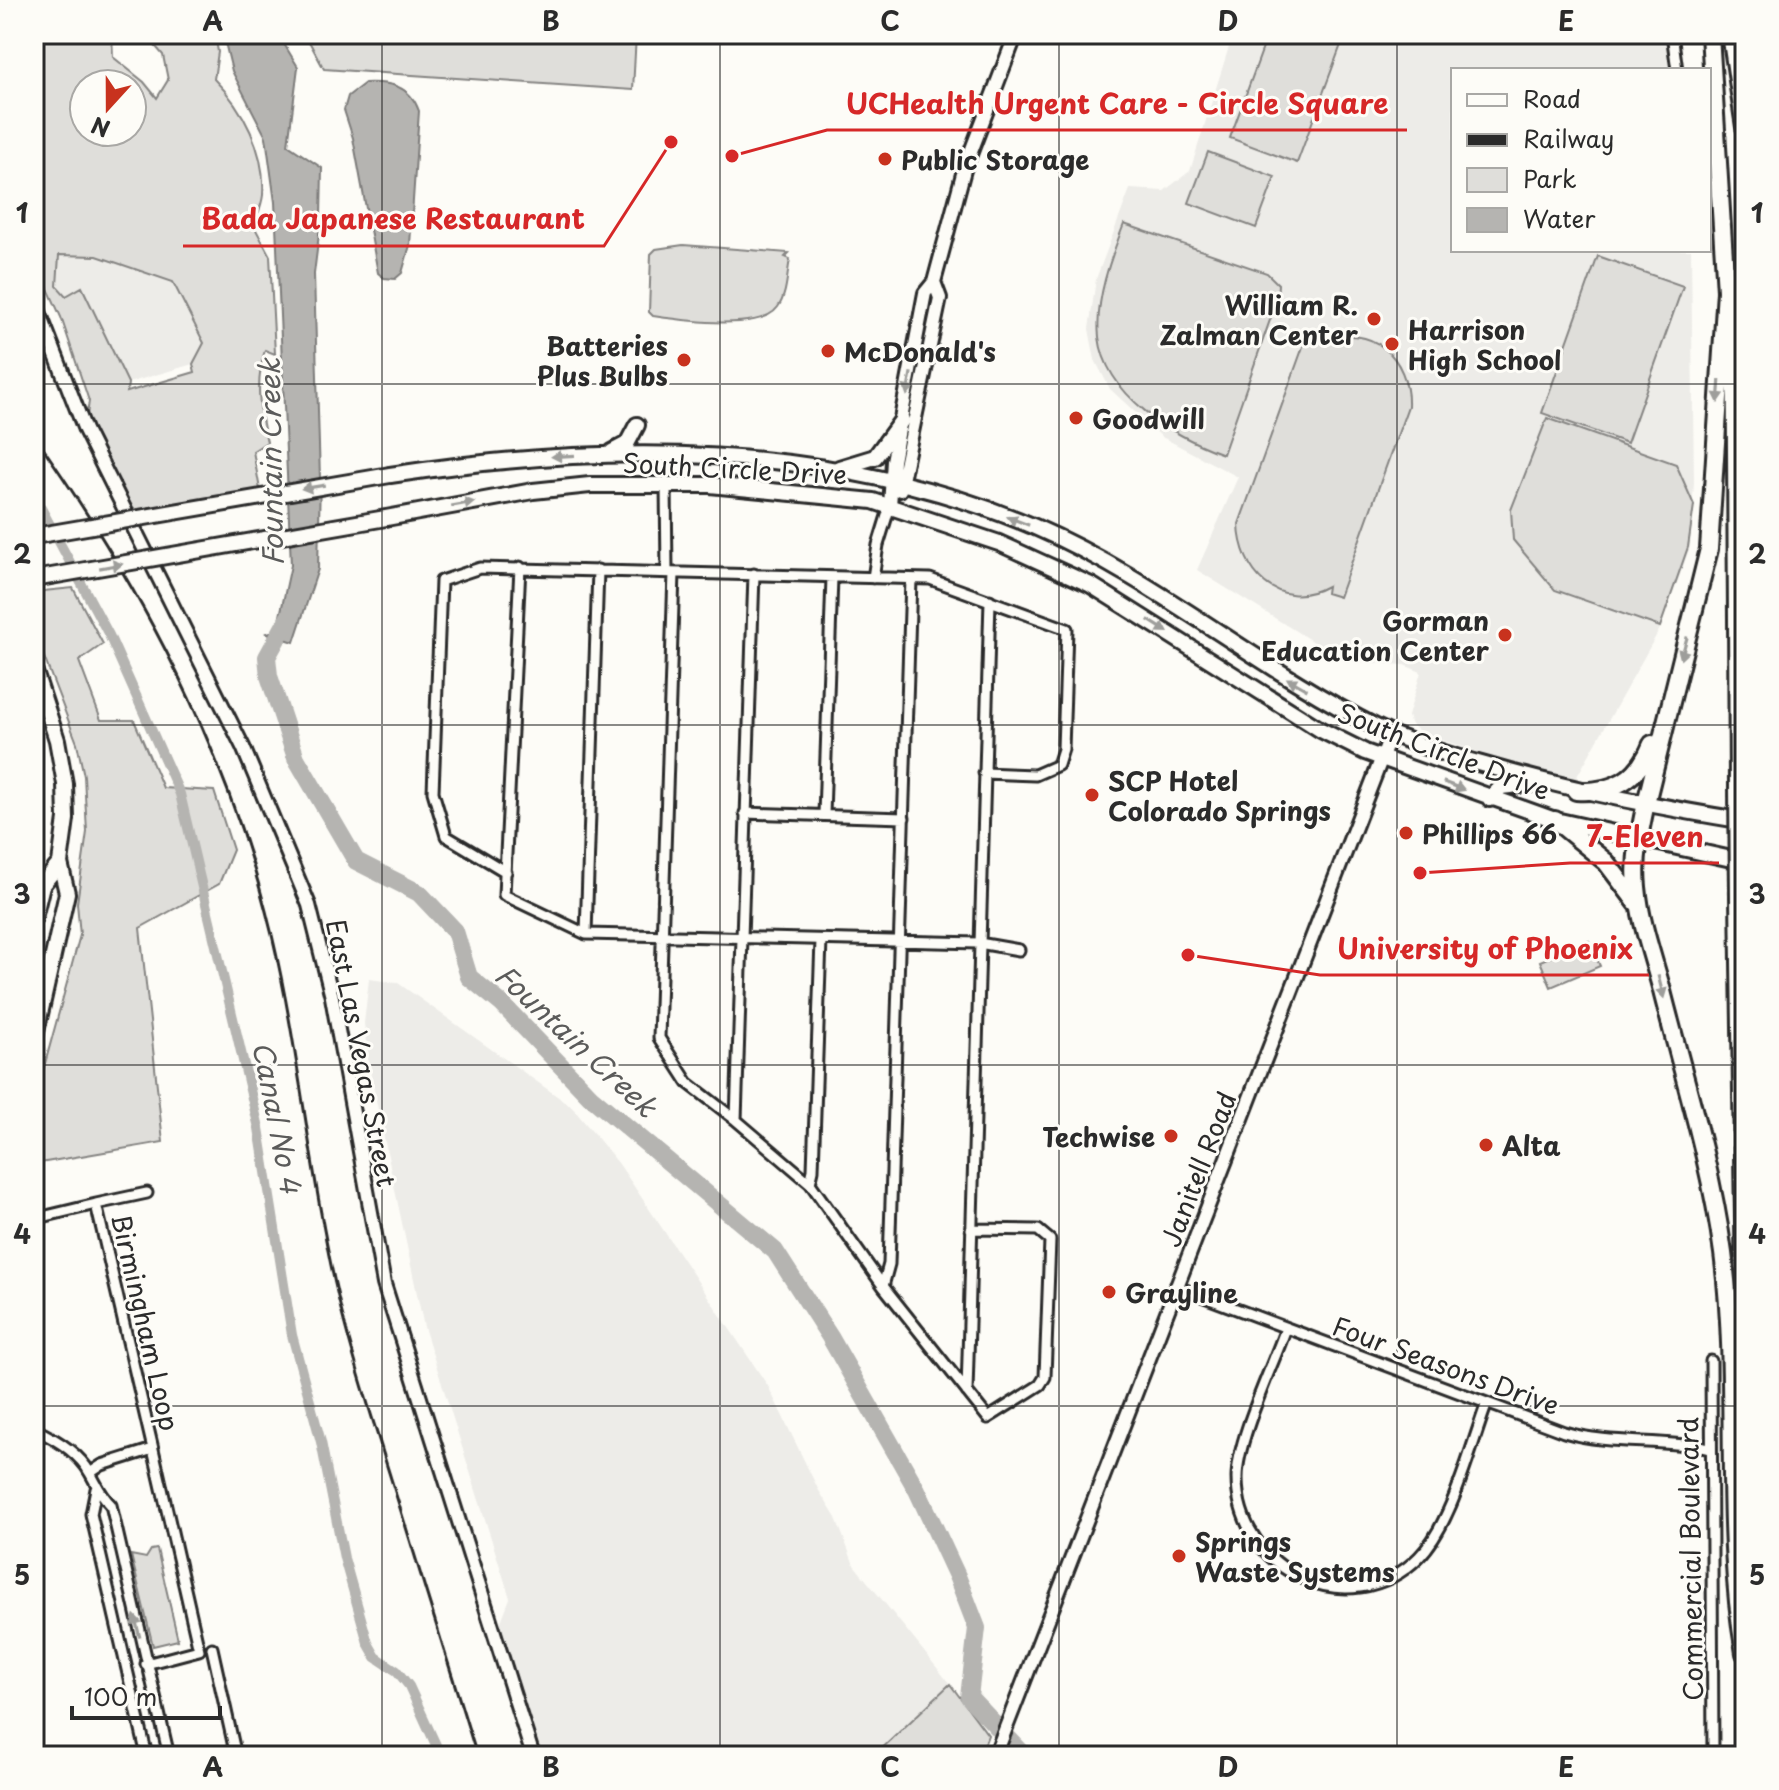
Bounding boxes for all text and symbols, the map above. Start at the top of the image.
text: A [203,1,223,40]
text: B [542,1,560,40]
text: C [880,1,900,40]
text: D [1218,1,1238,40]
text: E [1558,1,1574,40]
north arrow [68,68,148,148]
legend [1451,68,1711,252]
callout: UCHealth Urgent Care - Circle Square [827,78,1407,130]
text: Road [1523,80,1581,116]
text: UCHealth Urgent Care - Circle Square [846,81,1388,124]
text: N [86,110,114,147]
text: Railway [1523,120,1614,156]
place label: Public Storage [901,140,1089,179]
marker: Public Storage [876,150,894,168]
text: Park [1523,160,1577,196]
text: 1 [16,193,28,232]
text: 1 [1751,193,1763,232]
callout: Bada Japanese Restaurant [183,194,604,246]
text: Bada Japanese Restaurant [201,196,585,239]
text: Water [1523,200,1596,236]
place label: William R. Zalman Center [1160,285,1359,354]
marker: William R. Zalman Center [1365,310,1383,328]
place label: Harrison High School [1408,310,1561,379]
place label: Batteries Plus Bulbs [537,326,668,395]
place label: McDonald's [844,332,996,371]
marker: Harrison High School [1383,335,1401,353]
marker: McDonald's [819,342,837,360]
marker: Batteries Plus Bulbs [675,351,693,369]
water label: Fountain Creek [247,356,293,566]
one-way arrow [902,371,914,396]
one-way arrow [1712,379,1725,404]
place label: Goodwill [1092,399,1205,438]
marker: Goodwill [1067,409,1085,427]
street label: South Circle Drive [622,443,848,493]
one-way arrow [550,450,575,463]
one-way arrow [300,481,325,494]
one-way arrow [451,498,476,510]
one-way arrow [1006,514,1030,527]
text: 2 [13,534,31,573]
text: 2 [1748,534,1766,573]
one-way arrow [99,559,124,571]
place label: Gorman Education Center [1261,601,1490,670]
one-way arrow [1147,618,1169,632]
marker: Gorman Education Center [1496,626,1514,644]
one-way arrow [1677,636,1690,660]
one-way arrow [1286,677,1308,691]
street label: South Circle Drive [1332,693,1556,809]
place label: SCP Hotel Colorado Springs [1108,761,1331,830]
one-way arrow [1442,780,1466,793]
marker: SCP Hotel Colorado Springs [1083,786,1101,804]
callout: 7-Eleven [1570,811,1719,863]
place label: Phillips 66 [1422,814,1557,853]
text: 7-Eleven [1586,814,1704,857]
marker: Phillips 66 [1397,824,1415,842]
text: 3 [13,874,31,913]
text: 3 [1748,874,1766,913]
street label: East Las Vegas Street [317,916,407,1190]
callout: University of Phoenix [1320,923,1649,975]
text: University of Phoenix [1337,926,1633,969]
water label: Fountain Creek [487,954,669,1128]
one-way arrow [1655,975,1667,1000]
water label: Canal No 4 [242,1037,314,1197]
street label: Janitell Road [1151,1086,1245,1252]
place label: Techwise [1042,1117,1155,1156]
place label: Alta [1502,1126,1561,1165]
marker: Techwise [1162,1127,1180,1145]
marker: Alta [1477,1136,1495,1154]
street label: Birmingham Loop [102,1210,190,1434]
text: 4 [13,1214,31,1253]
text: 4 [1748,1214,1766,1253]
place label: Grayline [1125,1273,1238,1312]
marker: Grayline [1100,1283,1118,1301]
street label: Four Seasons Drive [1327,1306,1565,1424]
street label: Commercial Boulevard [1668,1417,1712,1701]
place label: Springs Waste Systems [1195,1522,1395,1591]
marker: Springs Waste Systems [1170,1547,1188,1565]
text: 5 [14,1555,30,1594]
text: 5 [1749,1555,1765,1594]
one-way arrow [130,1613,142,1638]
scale bar [72,1670,220,1720]
text: 100 m [84,1678,157,1714]
text: A [203,1747,223,1786]
text: B [542,1747,560,1786]
text: C [880,1747,900,1786]
text: D [1218,1747,1238,1786]
text: E [1558,1747,1574,1786]

